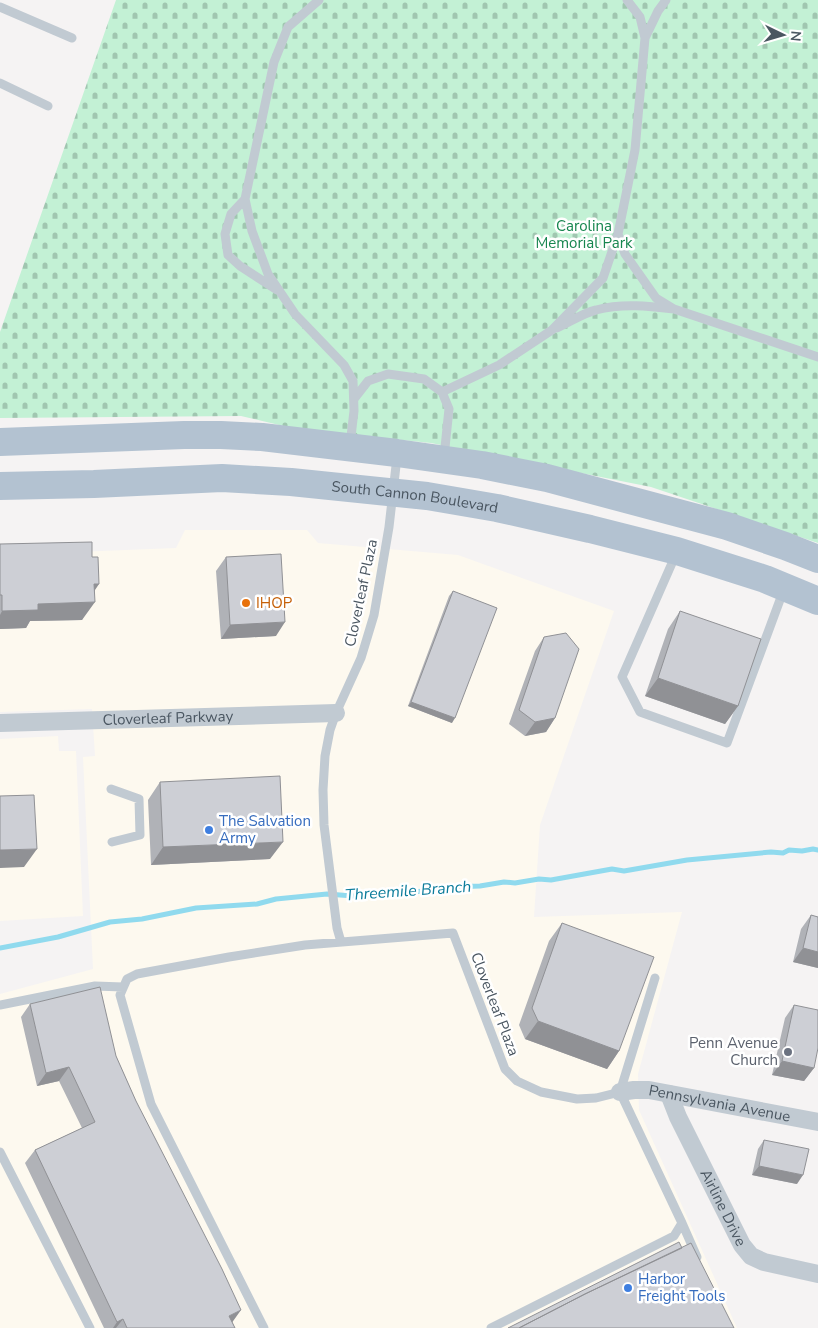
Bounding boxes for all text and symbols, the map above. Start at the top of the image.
north arrow [758,10,808,60]
text: N [786,30,805,42]
park label: Carolina Memorial Park [535,216,633,253]
street label: South Cannon Boulevard [330,476,500,518]
street label: Cloverleaf Plaza [340,537,382,649]
place label: IHOP [256,593,293,613]
marker: IHOP [240,597,252,609]
street label: Cloverleaf Parkway [102,706,234,730]
place label: The Salvation Army [219,811,311,848]
marker: The Salvation Army [203,824,215,836]
water label: Threemile Branch [344,876,472,906]
street label: Cloverleaf Plaza [466,949,524,1059]
place label: Penn Avenue Church [689,1033,778,1070]
marker: Penn Avenue Church [782,1046,794,1058]
street label: Pennsylvania Avenue [647,1080,792,1127]
street label: Airline Drive [696,1166,751,1250]
place label: Harbor Freight Tools [638,1269,725,1306]
marker: Harbor Freight Tools [622,1282,634,1294]

